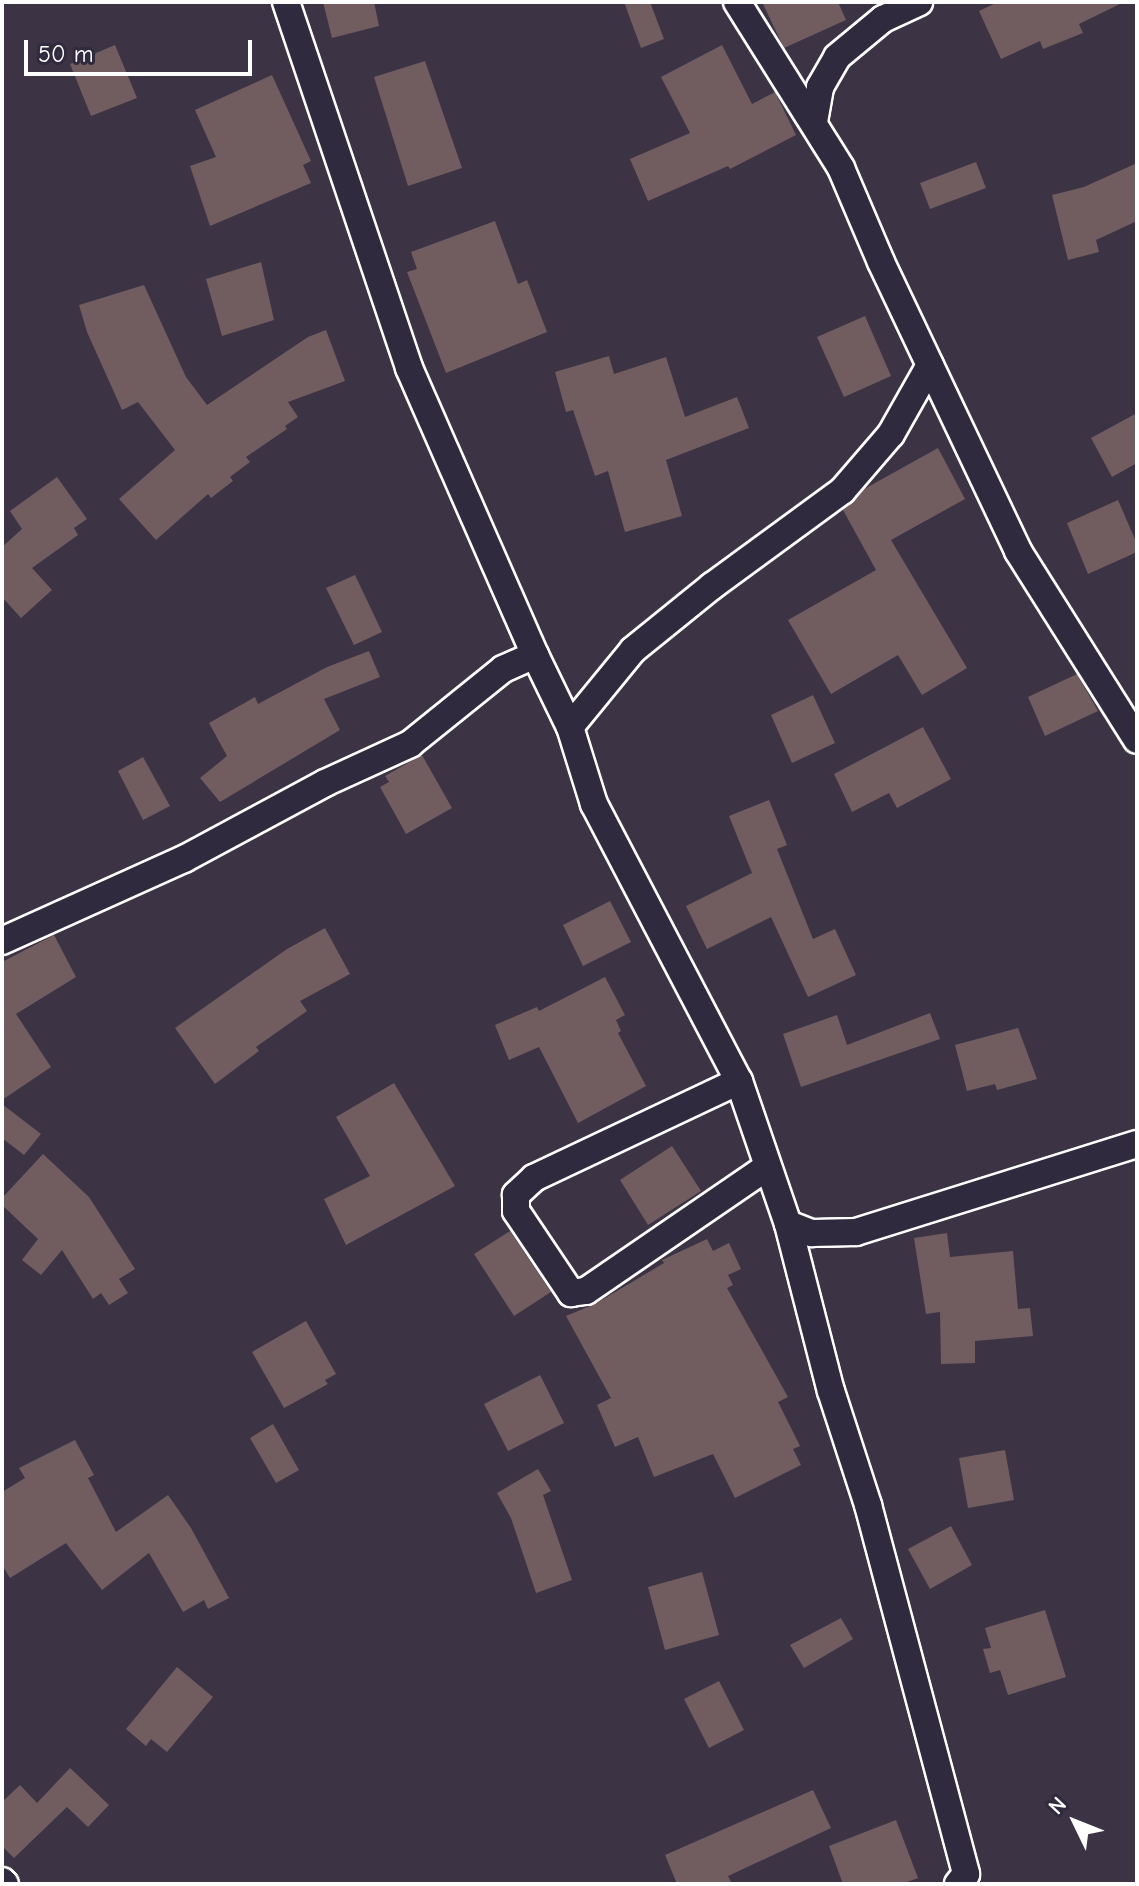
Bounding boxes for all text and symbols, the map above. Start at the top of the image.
scale bar [28,24,256,74]
text: 50 m [38,40,94,68]
north arrow [1035,1782,1115,1862]
text: N [1043,1792,1072,1820]

